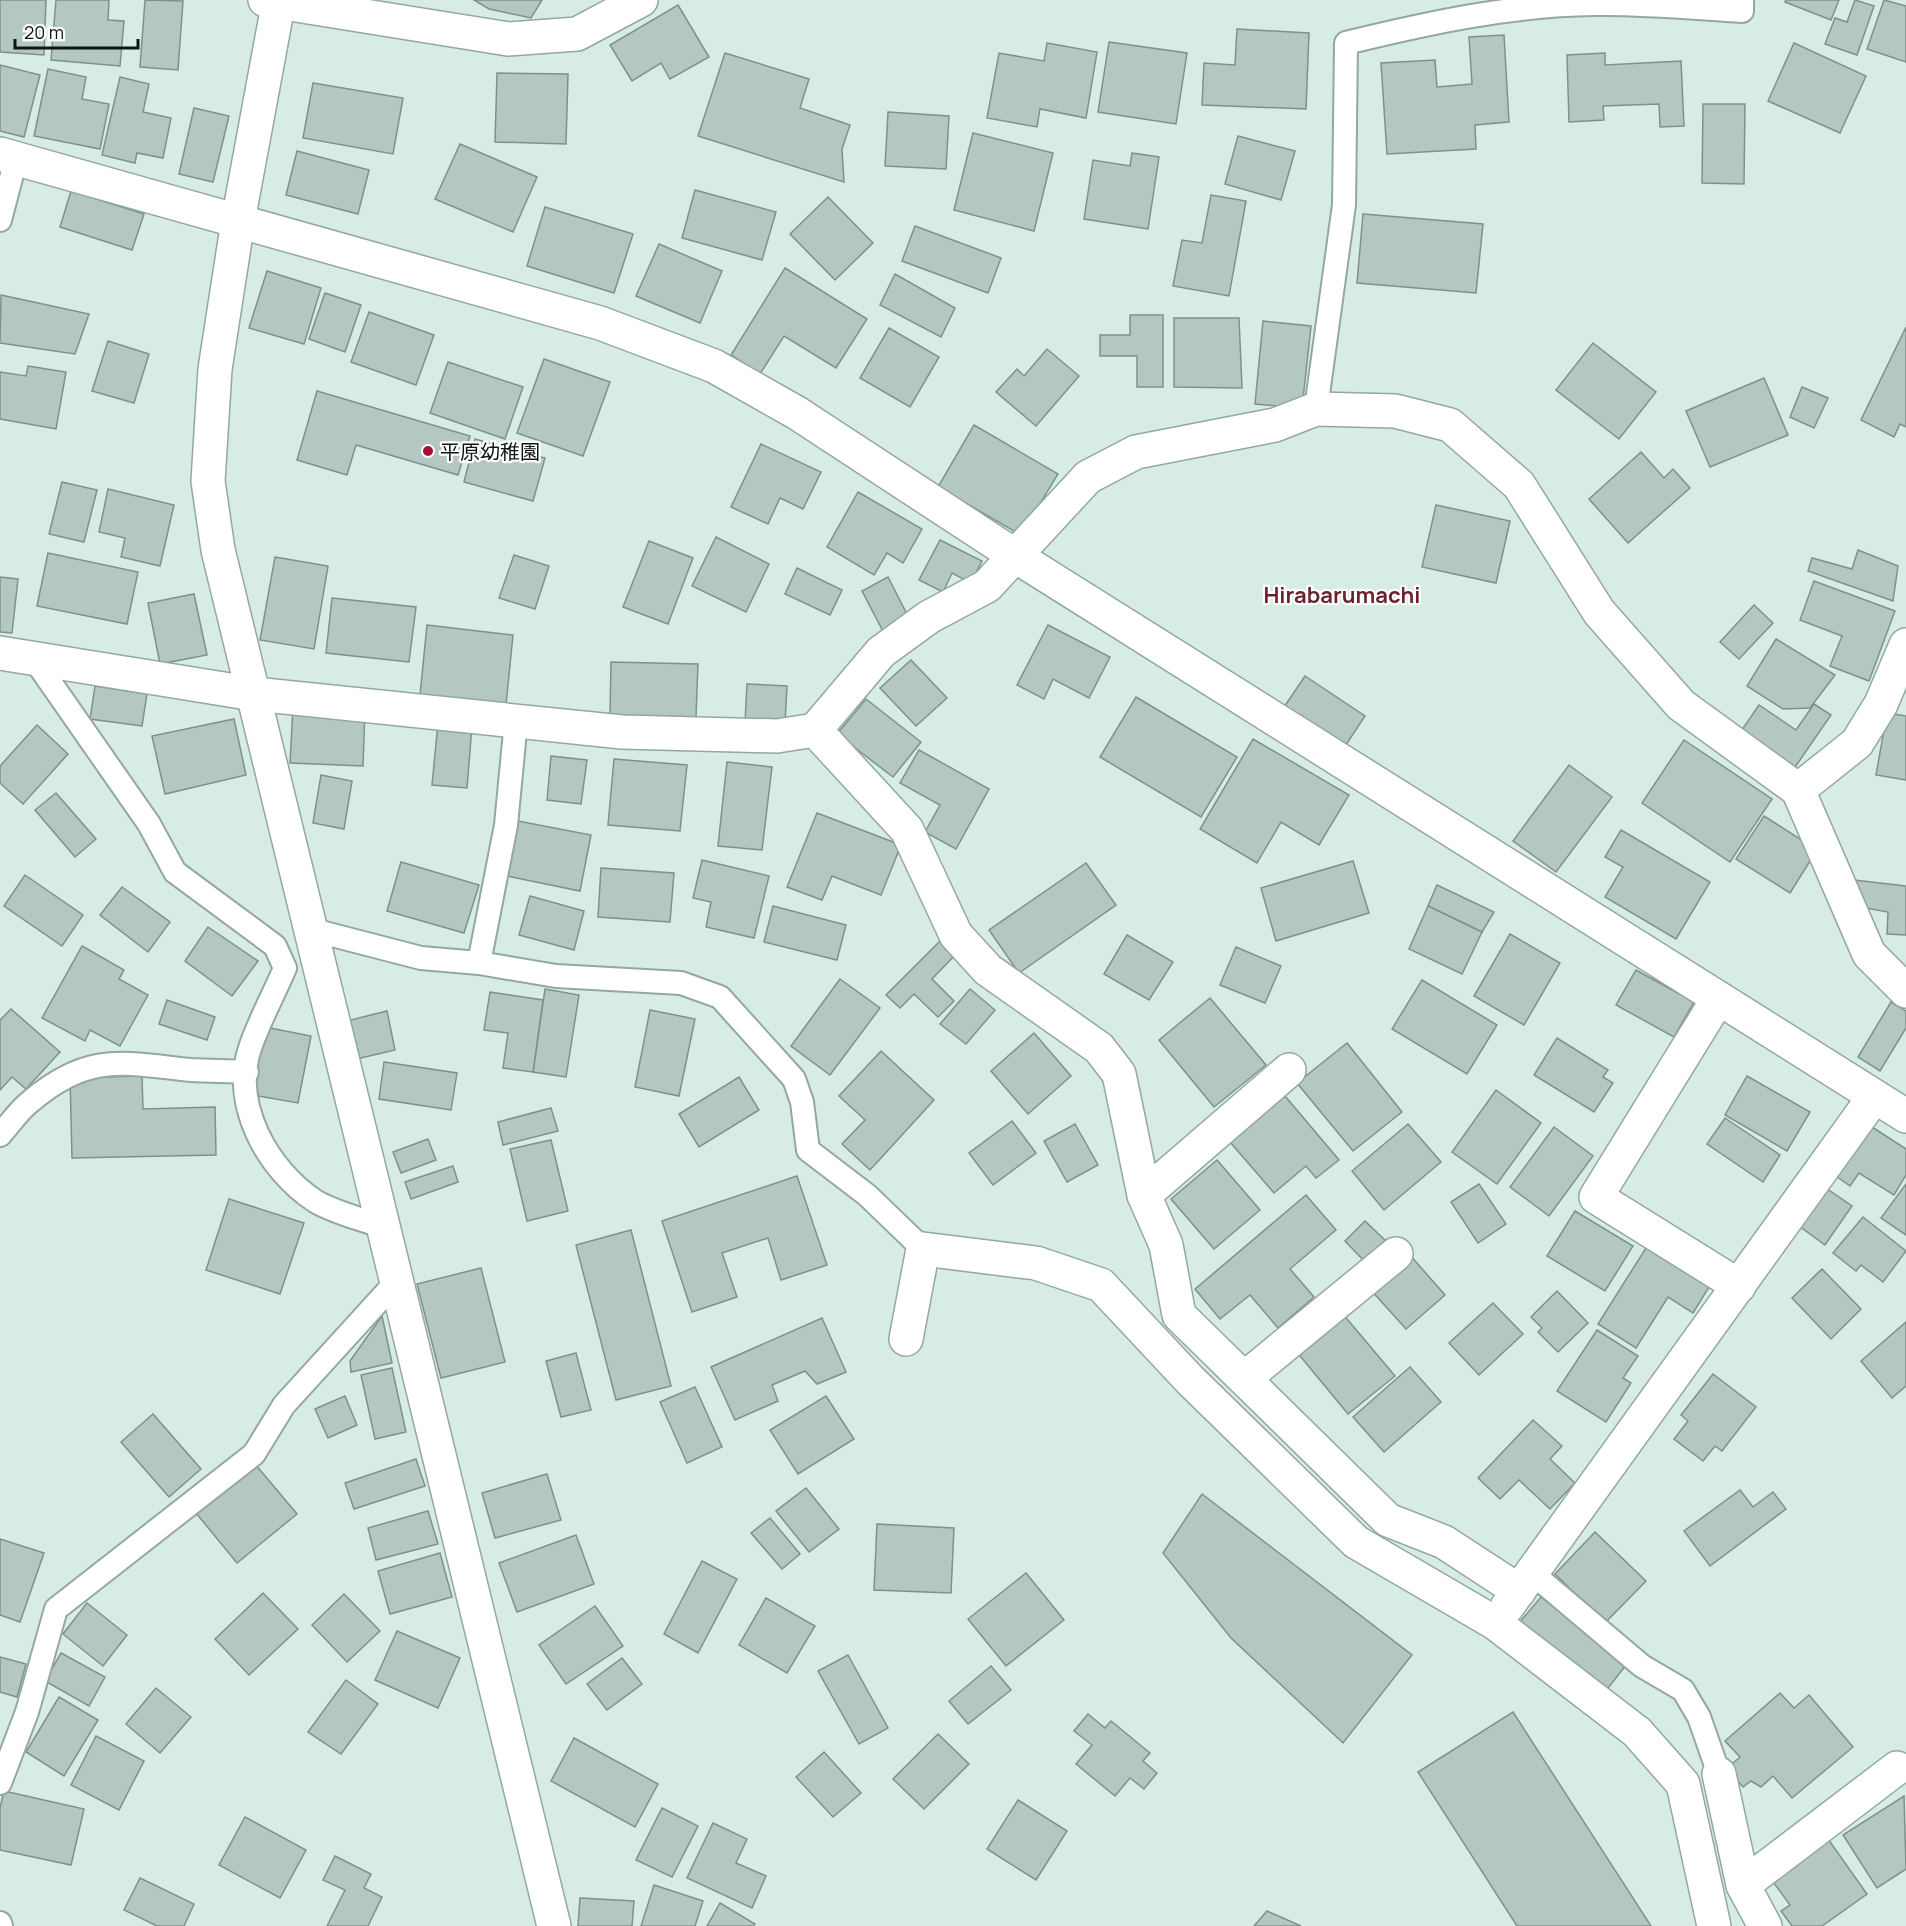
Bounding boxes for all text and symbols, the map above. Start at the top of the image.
scale bar [15,12,138,50]
text: 20 m [24,20,64,44]
place label: 平原幼稚園 [440,438,540,465]
marker: 平原幼稚園 [421,444,435,458]
district label: Hirabarumachi [1263,580,1421,610]

